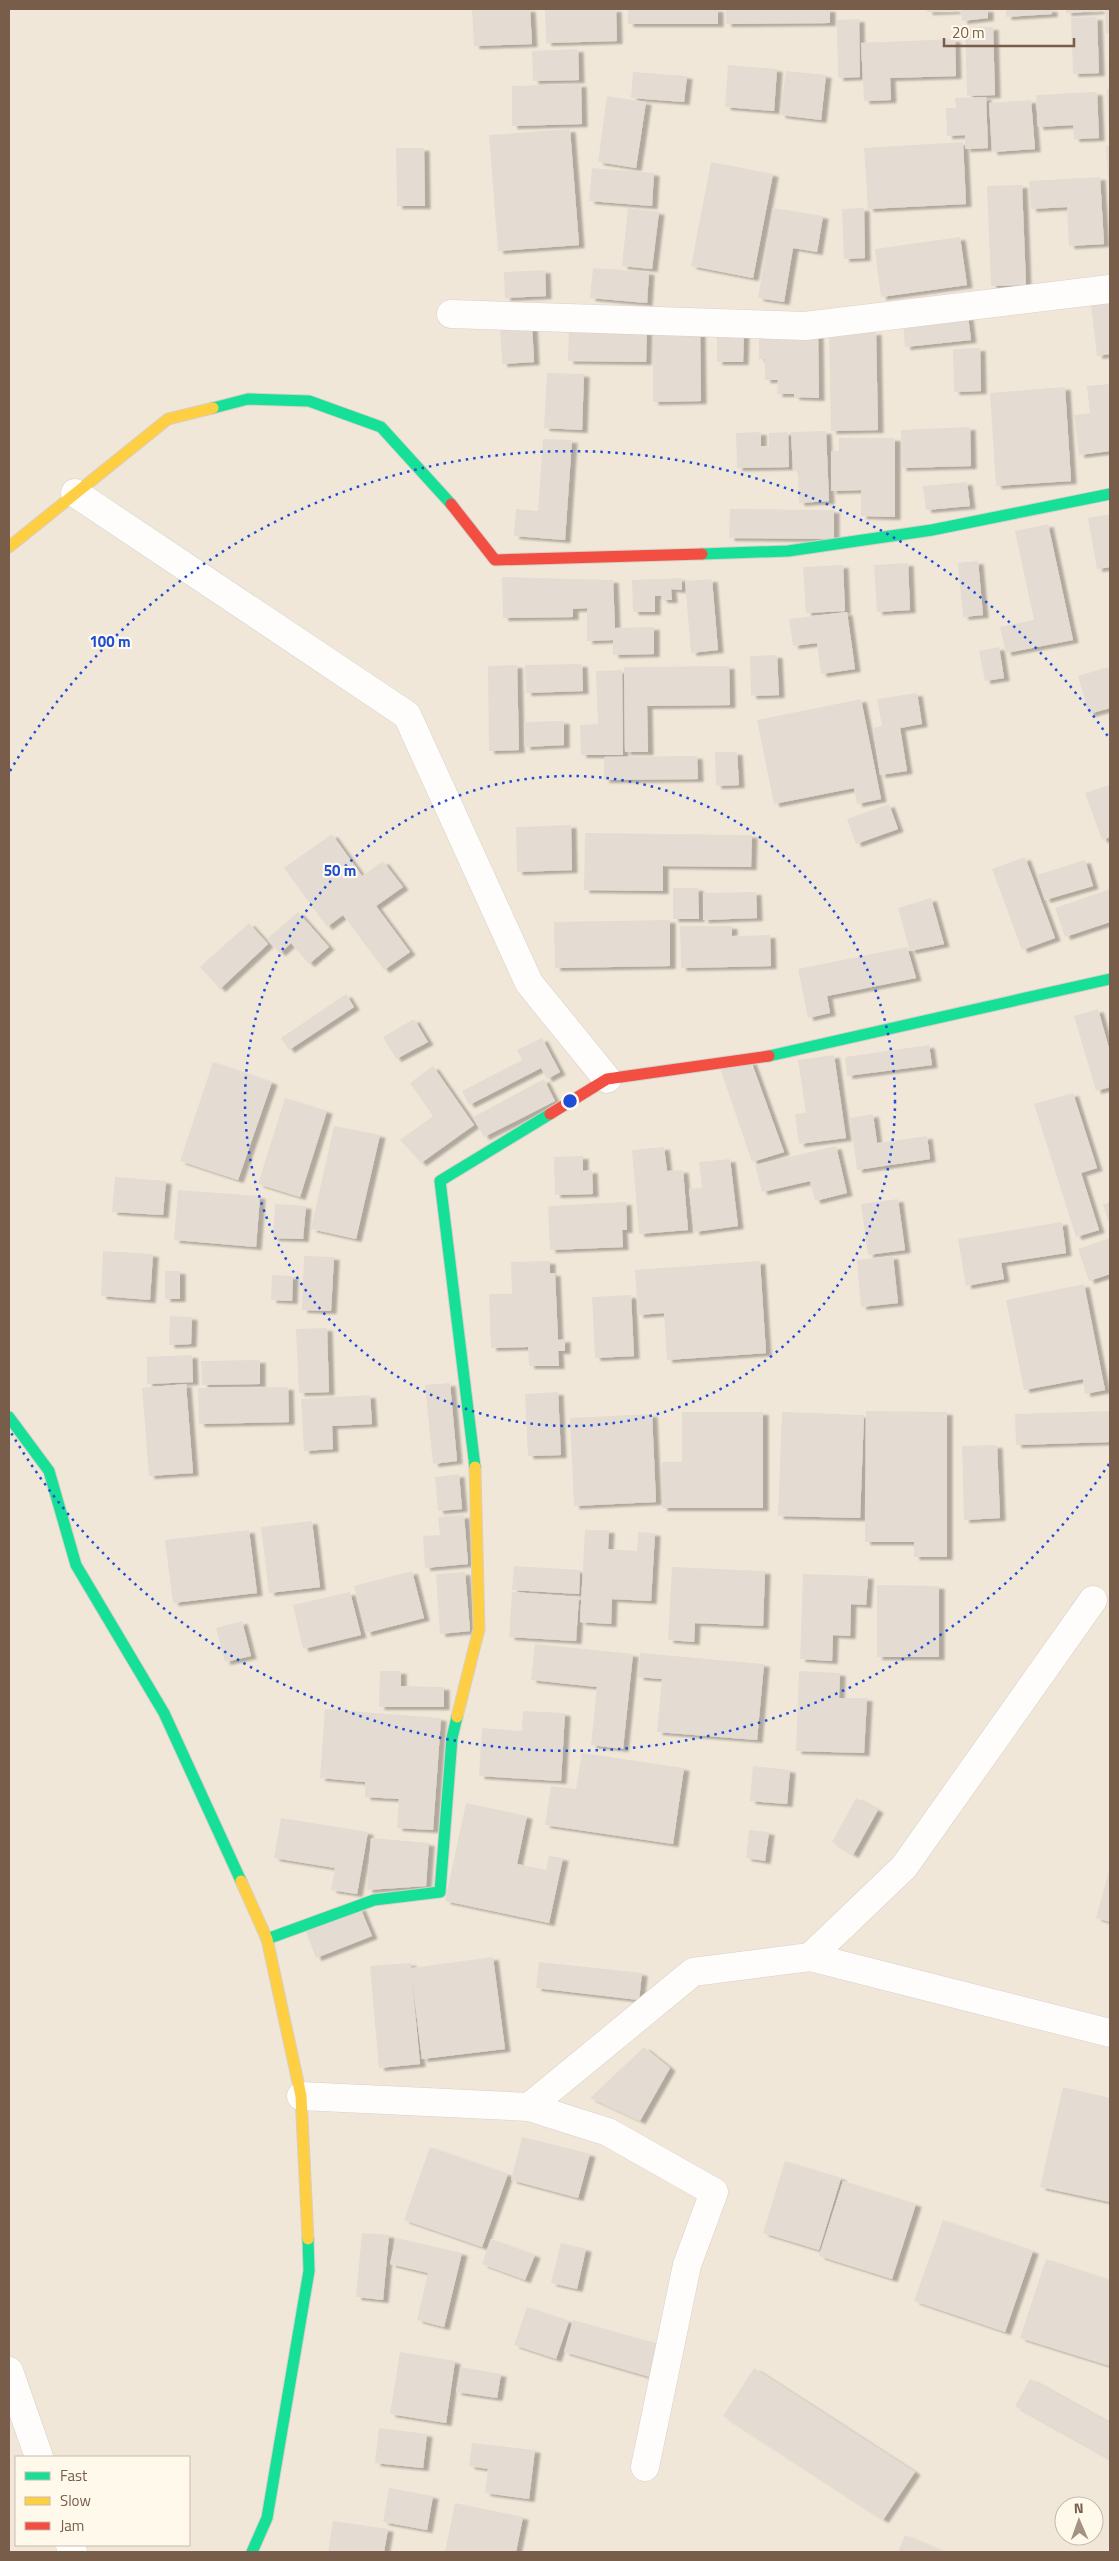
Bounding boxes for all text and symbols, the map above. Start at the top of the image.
scale bar [944,15,1074,47]
text: 20 m [952,21,985,44]
text: 100 m [89,630,131,653]
text: 50 m [324,859,356,882]
centre of rings [561,1092,579,1110]
legend [15,2456,190,2546]
text: Fast [60,2464,88,2487]
text: Slow [60,2489,91,2512]
north arrow [1054,2496,1104,2546]
text: N [1073,2497,1084,2518]
text: Jam [60,2514,84,2537]

